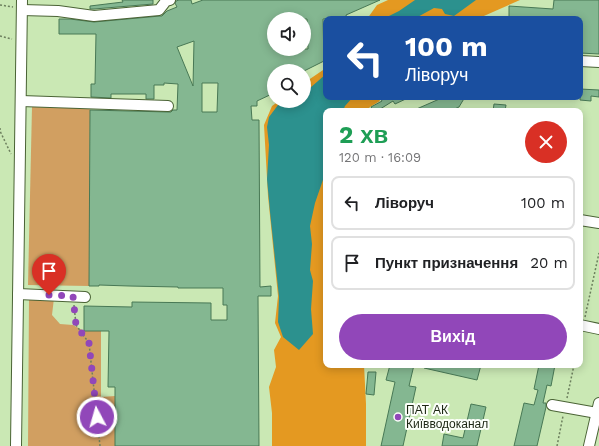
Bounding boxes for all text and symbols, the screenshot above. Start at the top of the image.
map controls [267,12,311,108]
button: sound [267,12,311,56]
text: 100 m [405,30,488,63]
icon: left [339,32,391,84]
button: search [267,64,311,108]
text: Ліворуч [405,64,468,85]
text: 2 хв [339,121,388,149]
button: close [525,121,567,163]
text: 120 m · 16:09 [339,150,421,165]
icon: left [341,192,363,214]
text: Ліворуч [375,194,434,212]
text: 100 m [521,194,565,212]
icon: arrive [341,252,363,274]
pin [32,254,66,295]
text: Пункт призначення [375,254,518,272]
text: 20 m [530,254,568,272]
icon: arrive [38,260,60,282]
button: Вихід [339,314,567,360]
position arrow [76,396,118,438]
place label: ПАТ АК Київводоканал [406,403,488,431]
marker: ПАТ АК Київводоканал [393,412,403,422]

